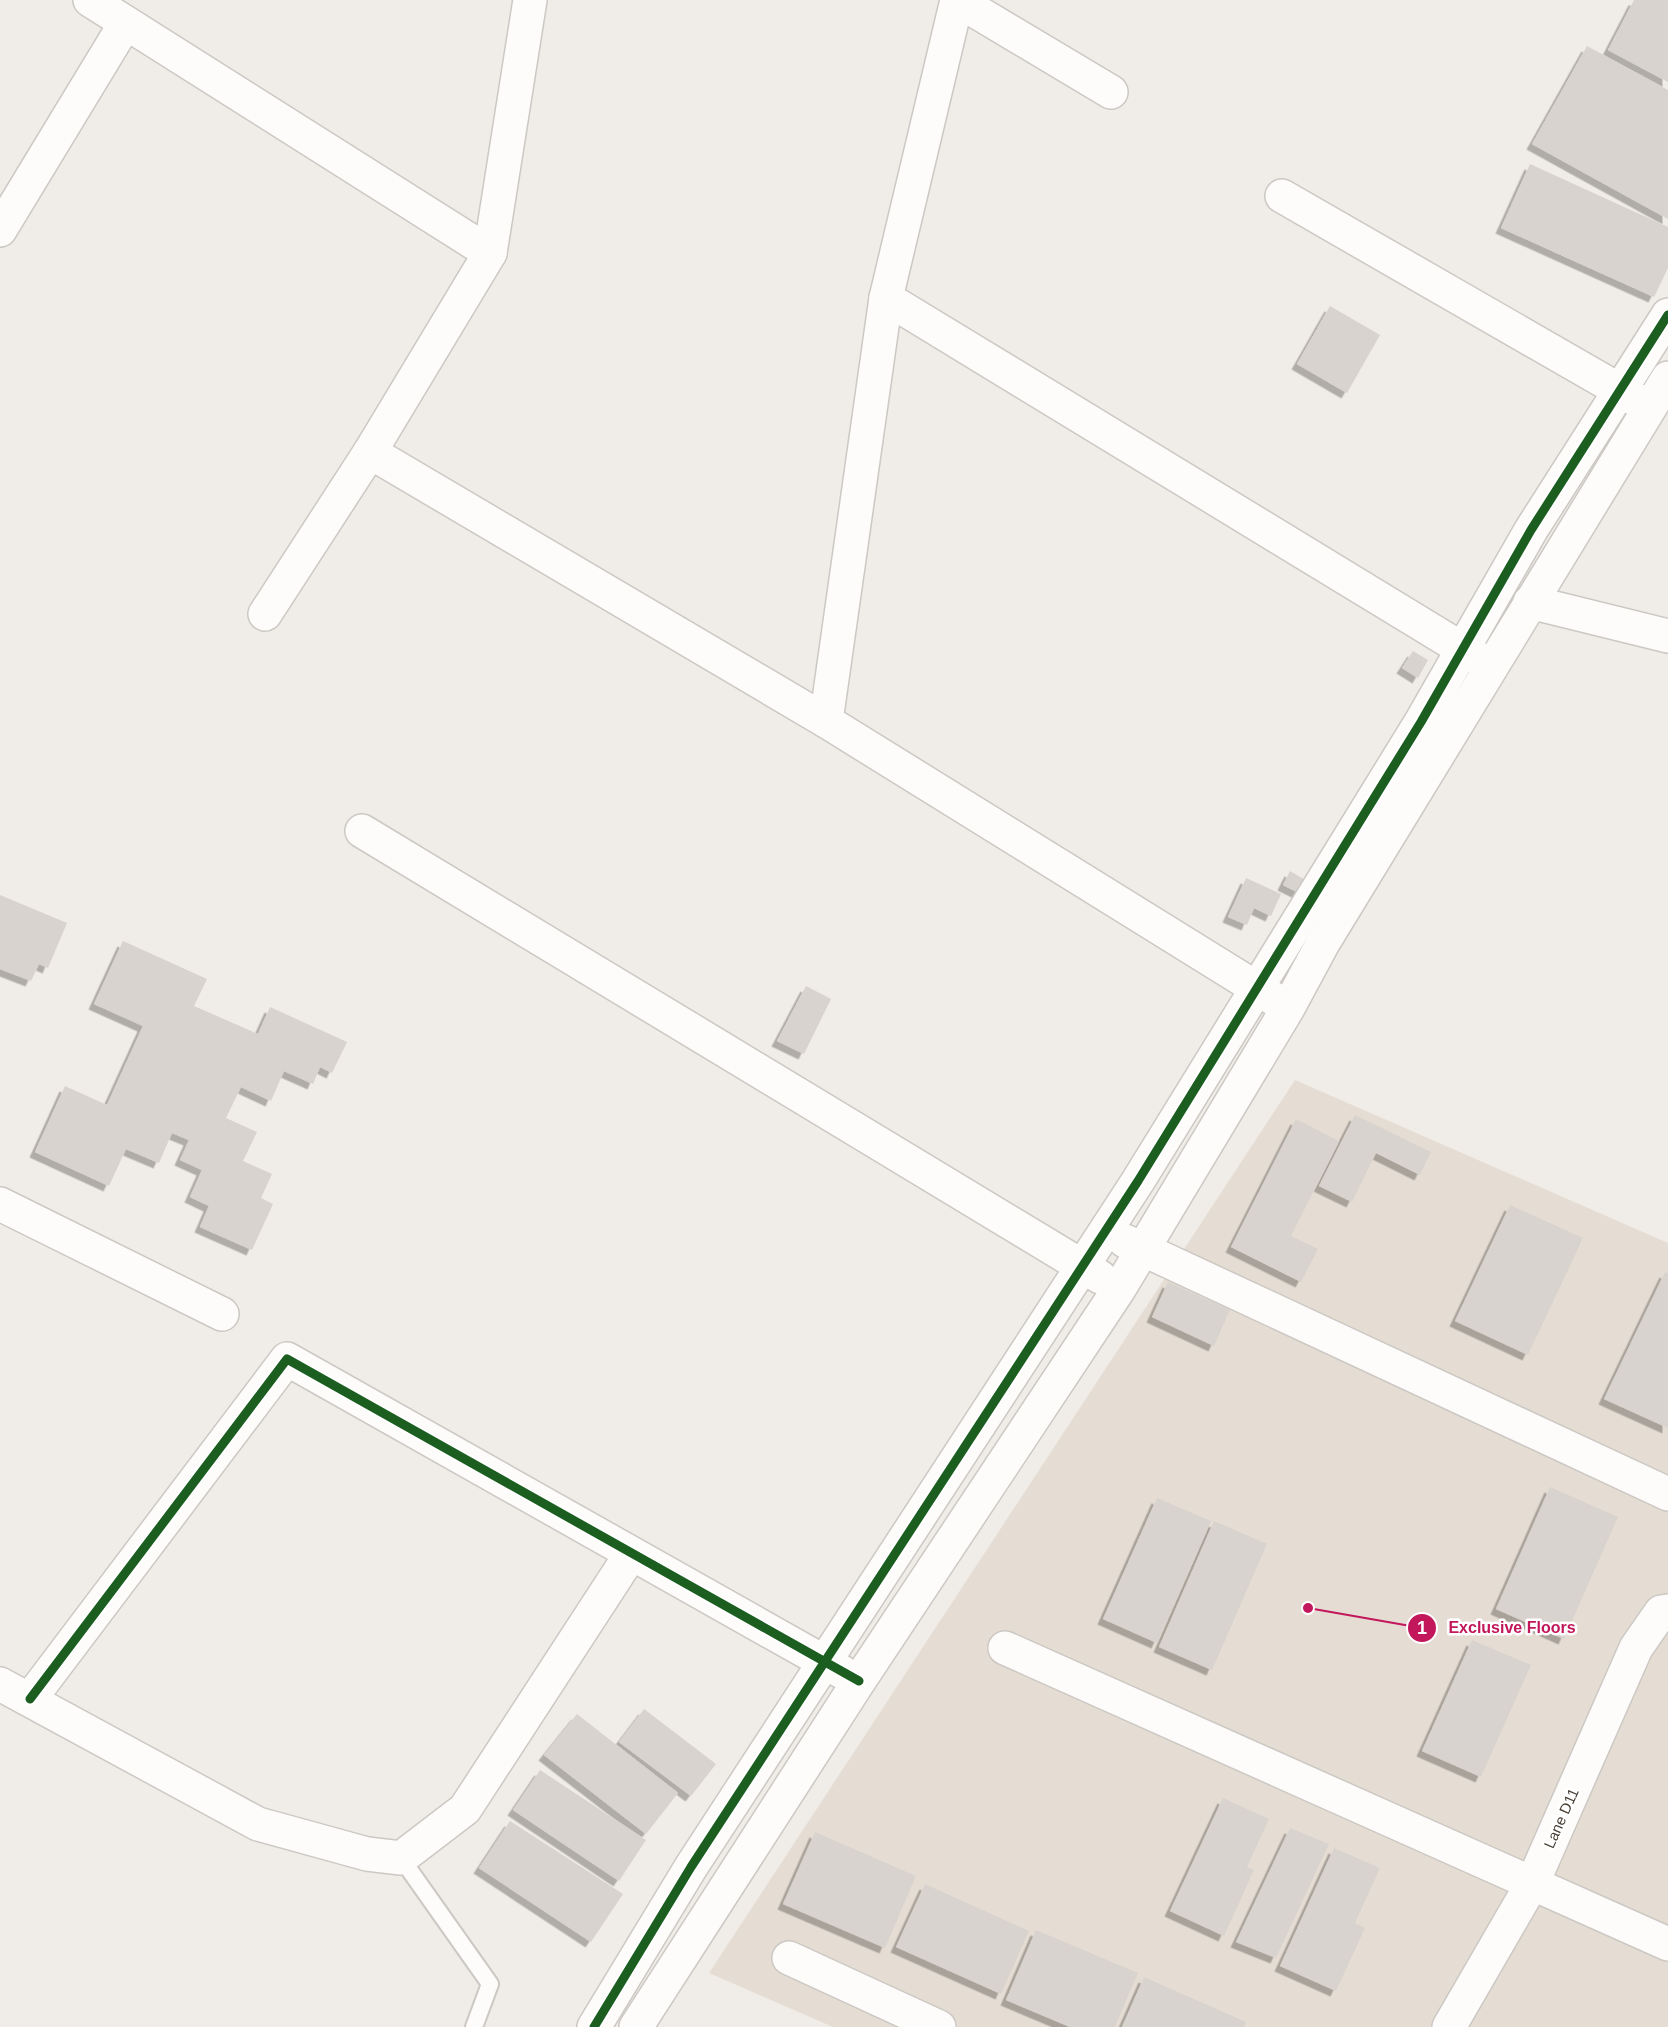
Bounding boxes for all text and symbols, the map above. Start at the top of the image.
callout: Exclusive Floors [1407,1611,1588,1645]
text: 1 [1417,1618,1427,1638]
text: Exclusive Floors [1448,1619,1576,1636]
street label: Lane D11 [1540,1785,1582,1851]

